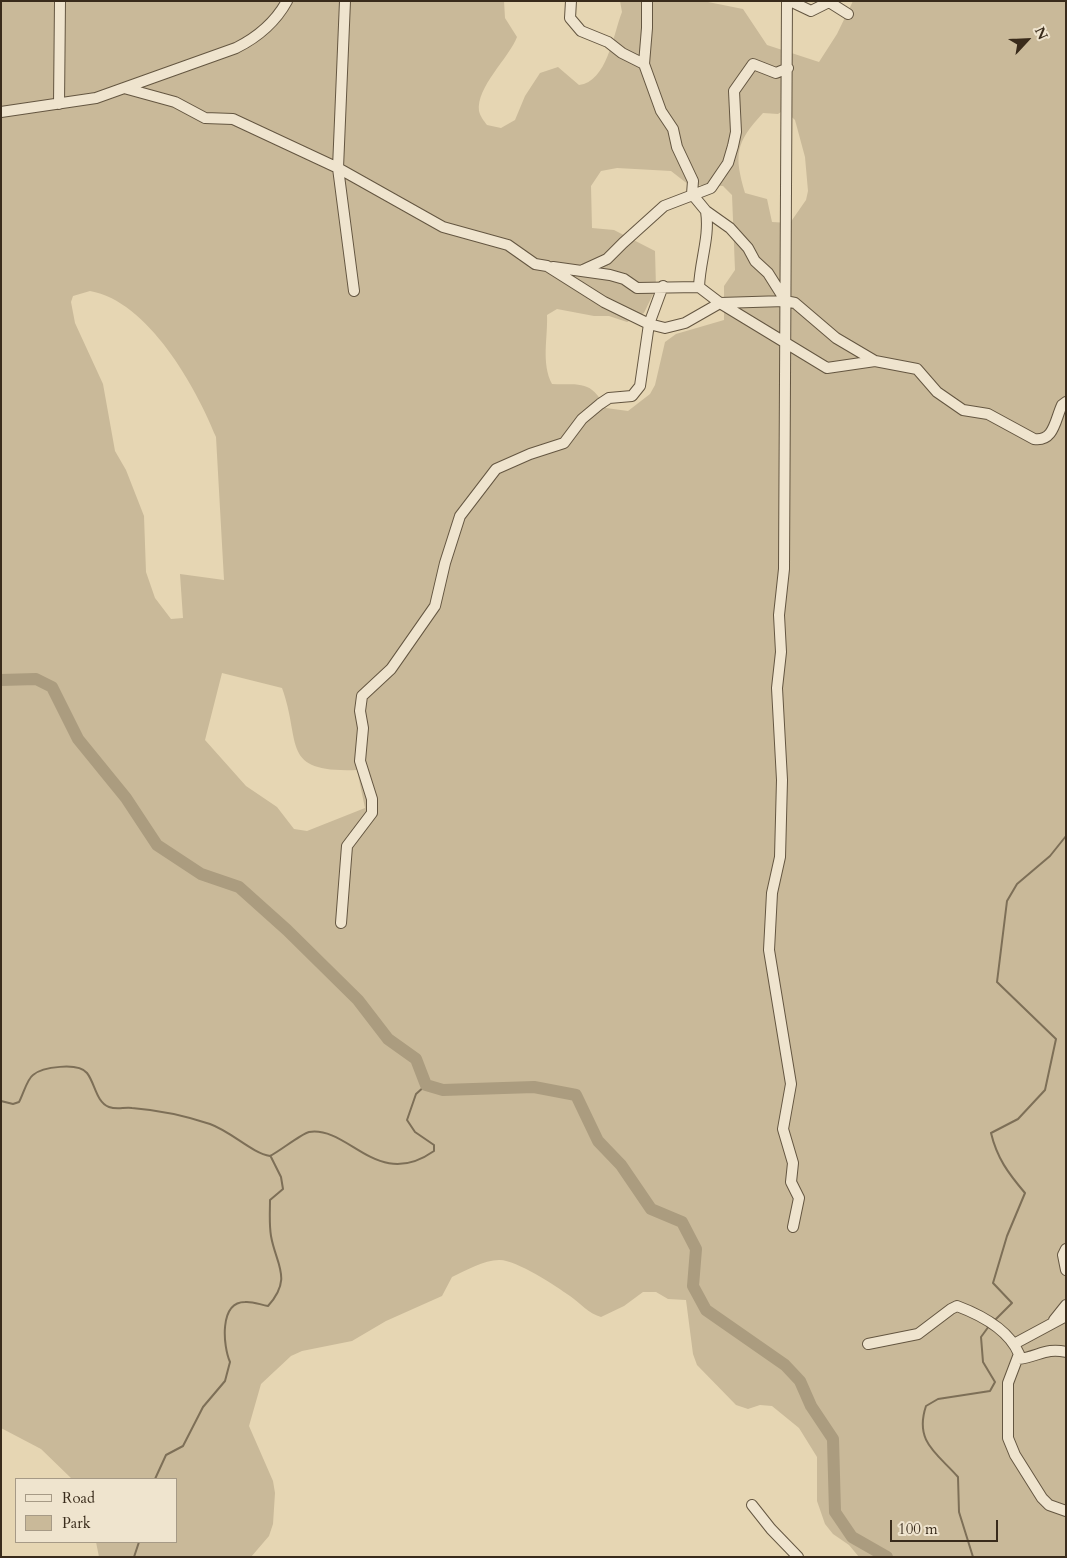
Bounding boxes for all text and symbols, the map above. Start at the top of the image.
north arrow [1002,15,1052,65]
text: N [1030,24,1052,43]
legend [15,1478,178,1543]
text: Road [62,1488,95,1508]
scale bar [892,1510,1000,1542]
text: Park [62,1513,91,1533]
text: 100 m [898,1519,938,1539]

